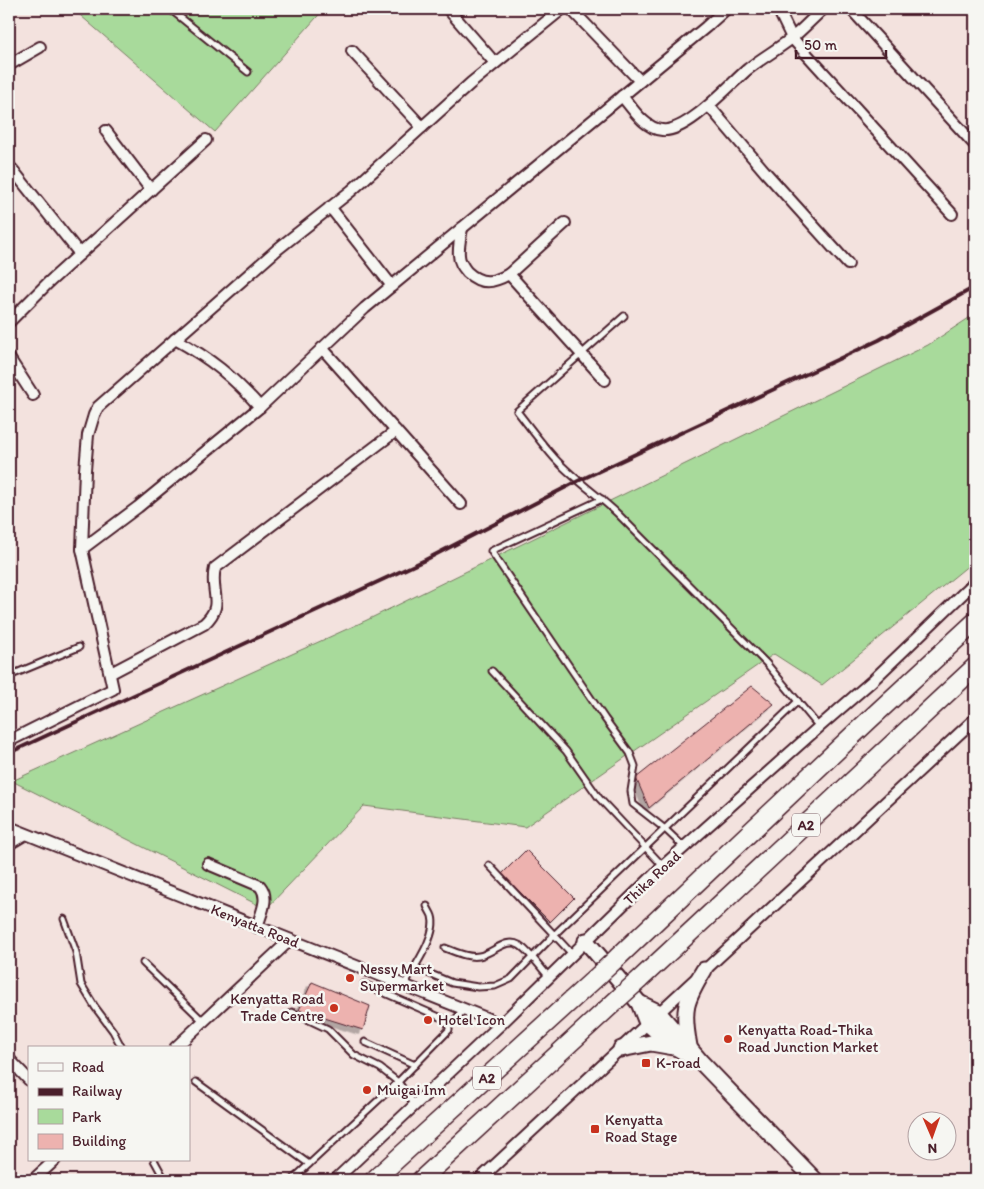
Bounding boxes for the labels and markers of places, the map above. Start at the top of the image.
place label: Nessy Mart Supermarket [360,960,445,995]
marker: Nessy Mart Supermarket [344,972,356,984]
place label: Kenyatta Road Trade Centre [230,990,325,1025]
marker: Kenyatta Road Trade Centre [328,1002,340,1014]
place label: Hotel Icon [438,1011,506,1029]
marker: Hotel Icon [422,1014,434,1026]
place label: Kenyatta Road-Thika Road Junction Market [738,1021,879,1056]
marker: Kenyatta Road-Thika Road Junction Market [722,1033,734,1045]
place label: K-road [656,1054,701,1072]
marker: K-road [640,1057,652,1069]
place label: Muigai Inn [377,1081,446,1099]
marker: Muigai Inn [361,1084,373,1096]
place label: Kenyatta Road Stage [605,1111,677,1146]
marker: Kenyatta Road Stage [589,1123,601,1135]

